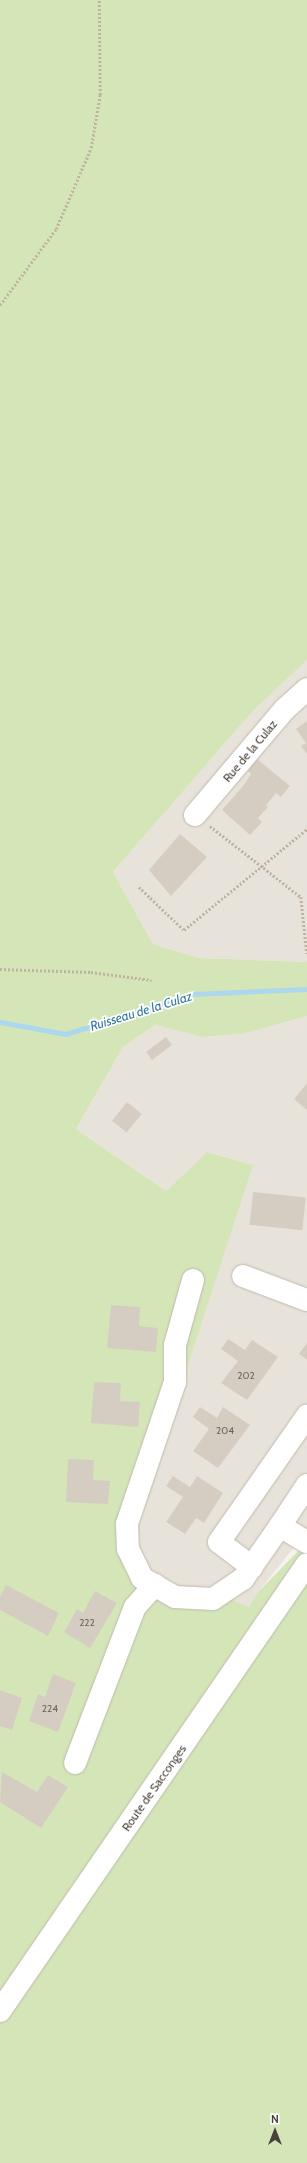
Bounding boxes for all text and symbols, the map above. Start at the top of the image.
street label: Rue de la Culaz [220,717,280,785]
water label: Ruisseau de la Culaz [88,988,194,1034]
house number: 202 [237,1370,255,1382]
house number: 204 [216,1425,234,1437]
house number: 222 [79,1617,95,1629]
house number: 224 [42,1703,58,1715]
street label: Route de Sacconges [119,1742,189,1834]
north arrow [255,2111,295,2151]
text: N [271,2112,279,2126]

